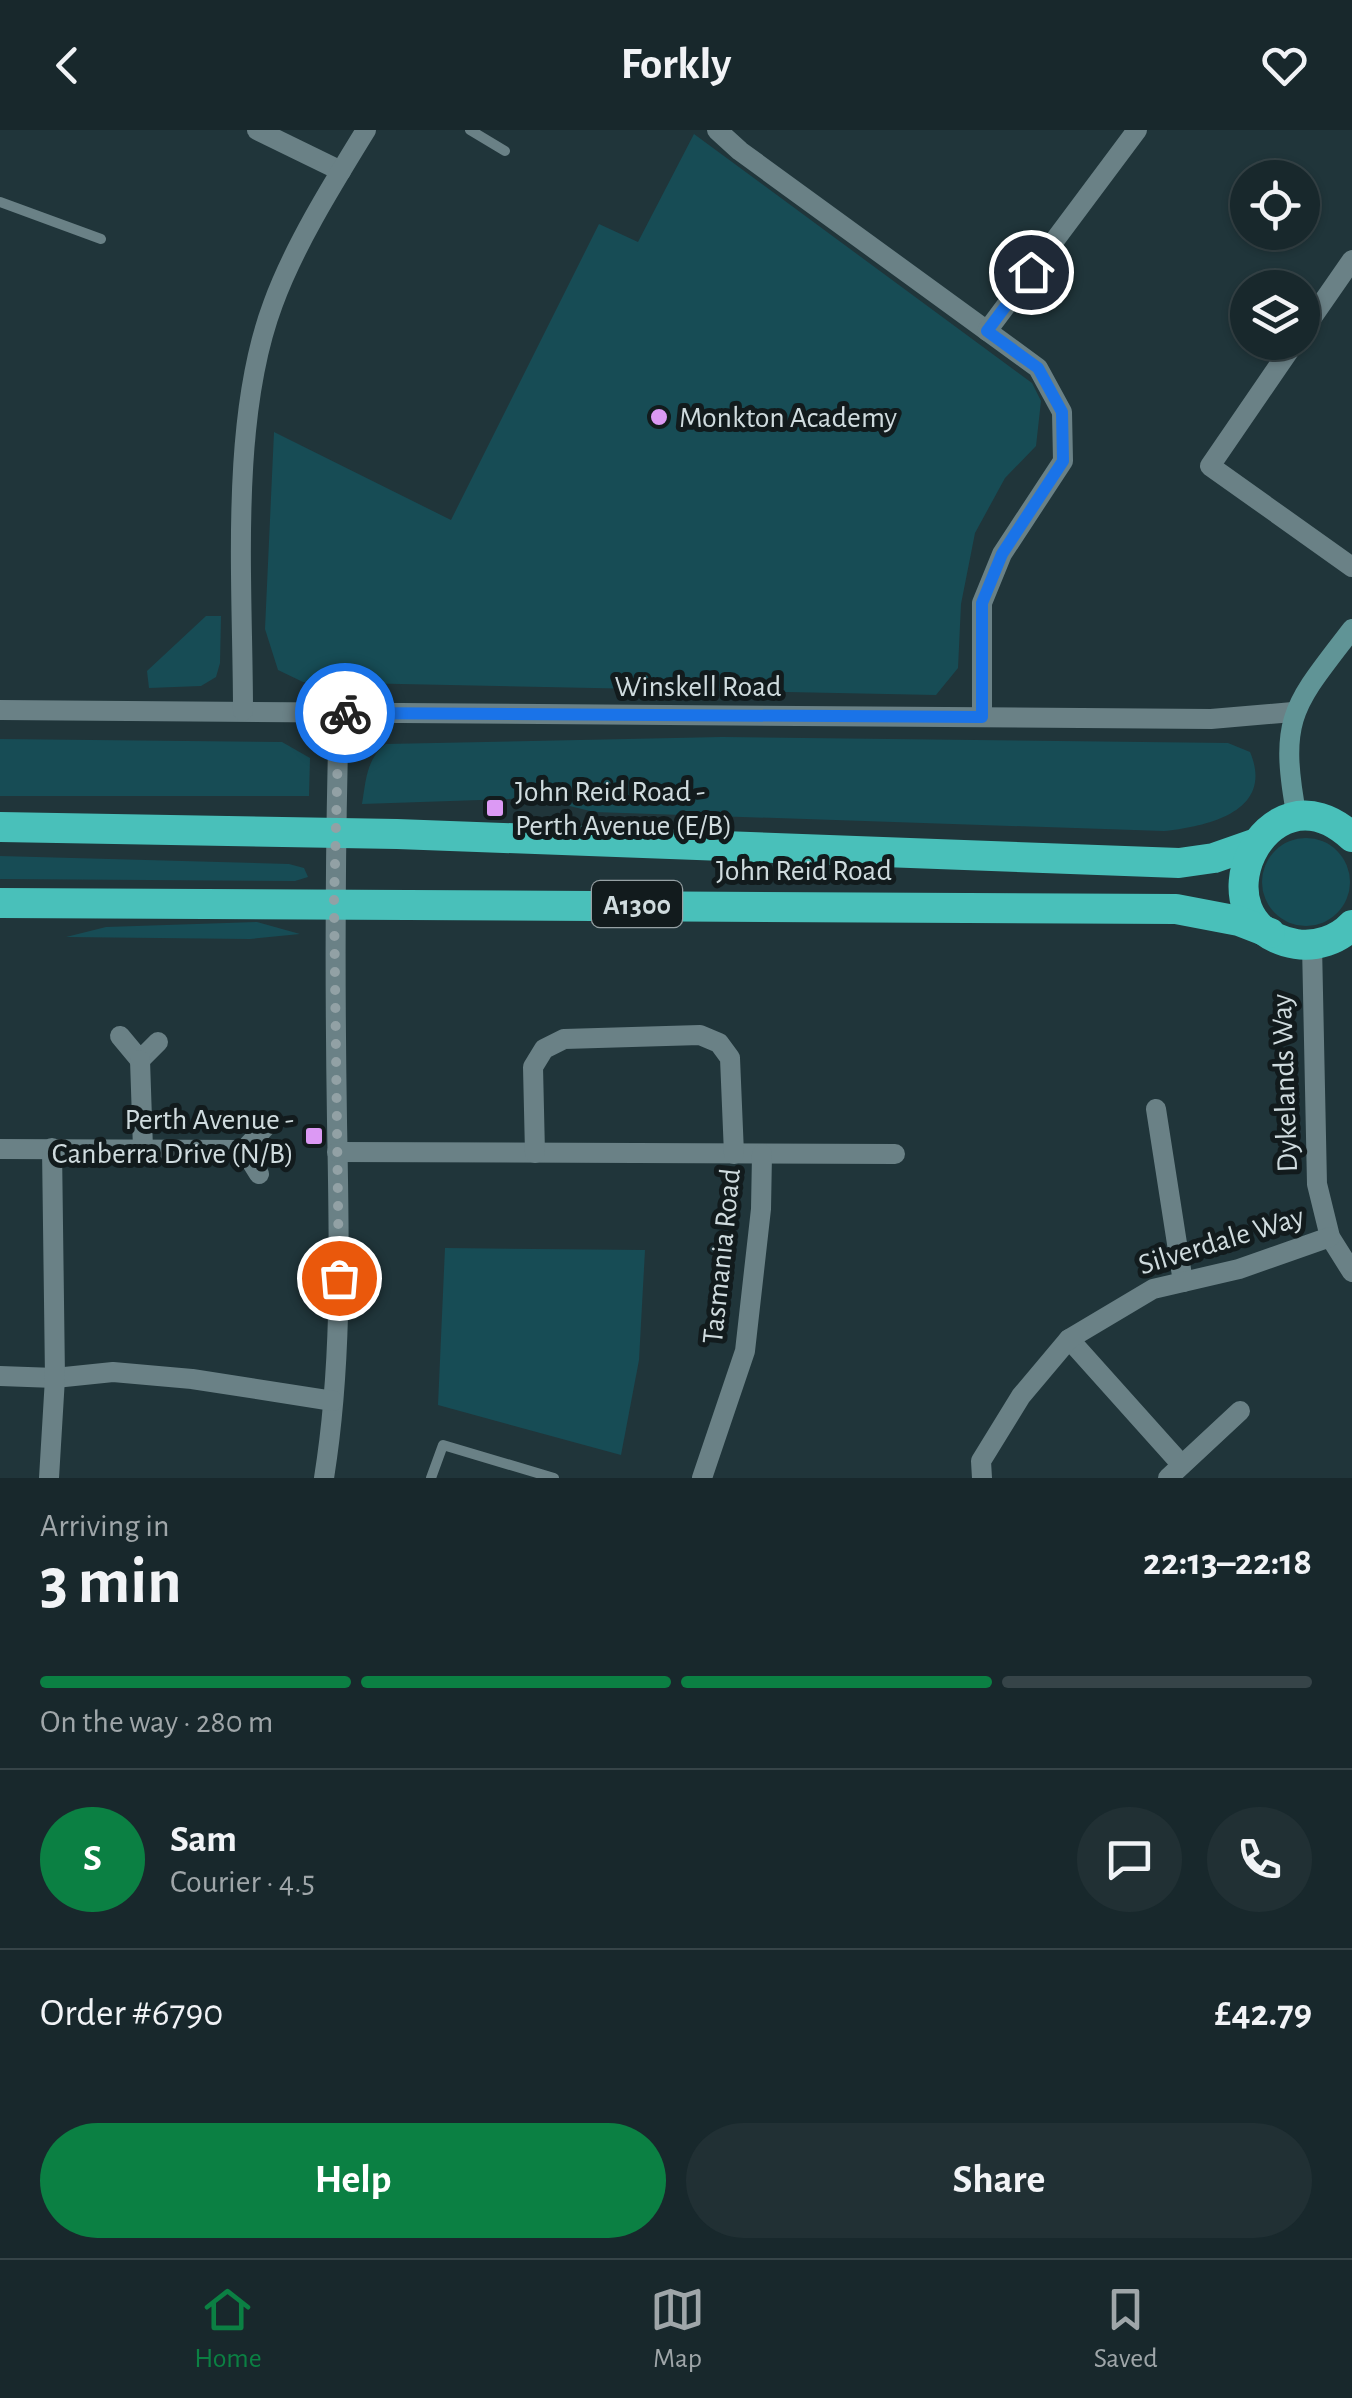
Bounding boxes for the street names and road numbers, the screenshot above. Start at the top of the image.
street label: Winskell Road [614,672,782,702]
street label: John Reid Road [716,856,892,886]
road number: A1300 [592,881,682,927]
street label: Dykelands Way [1267,993,1303,1173]
street label: Tasmania Road [698,1167,746,1345]
street label: Silverdale Way [1135,1201,1308,1280]

